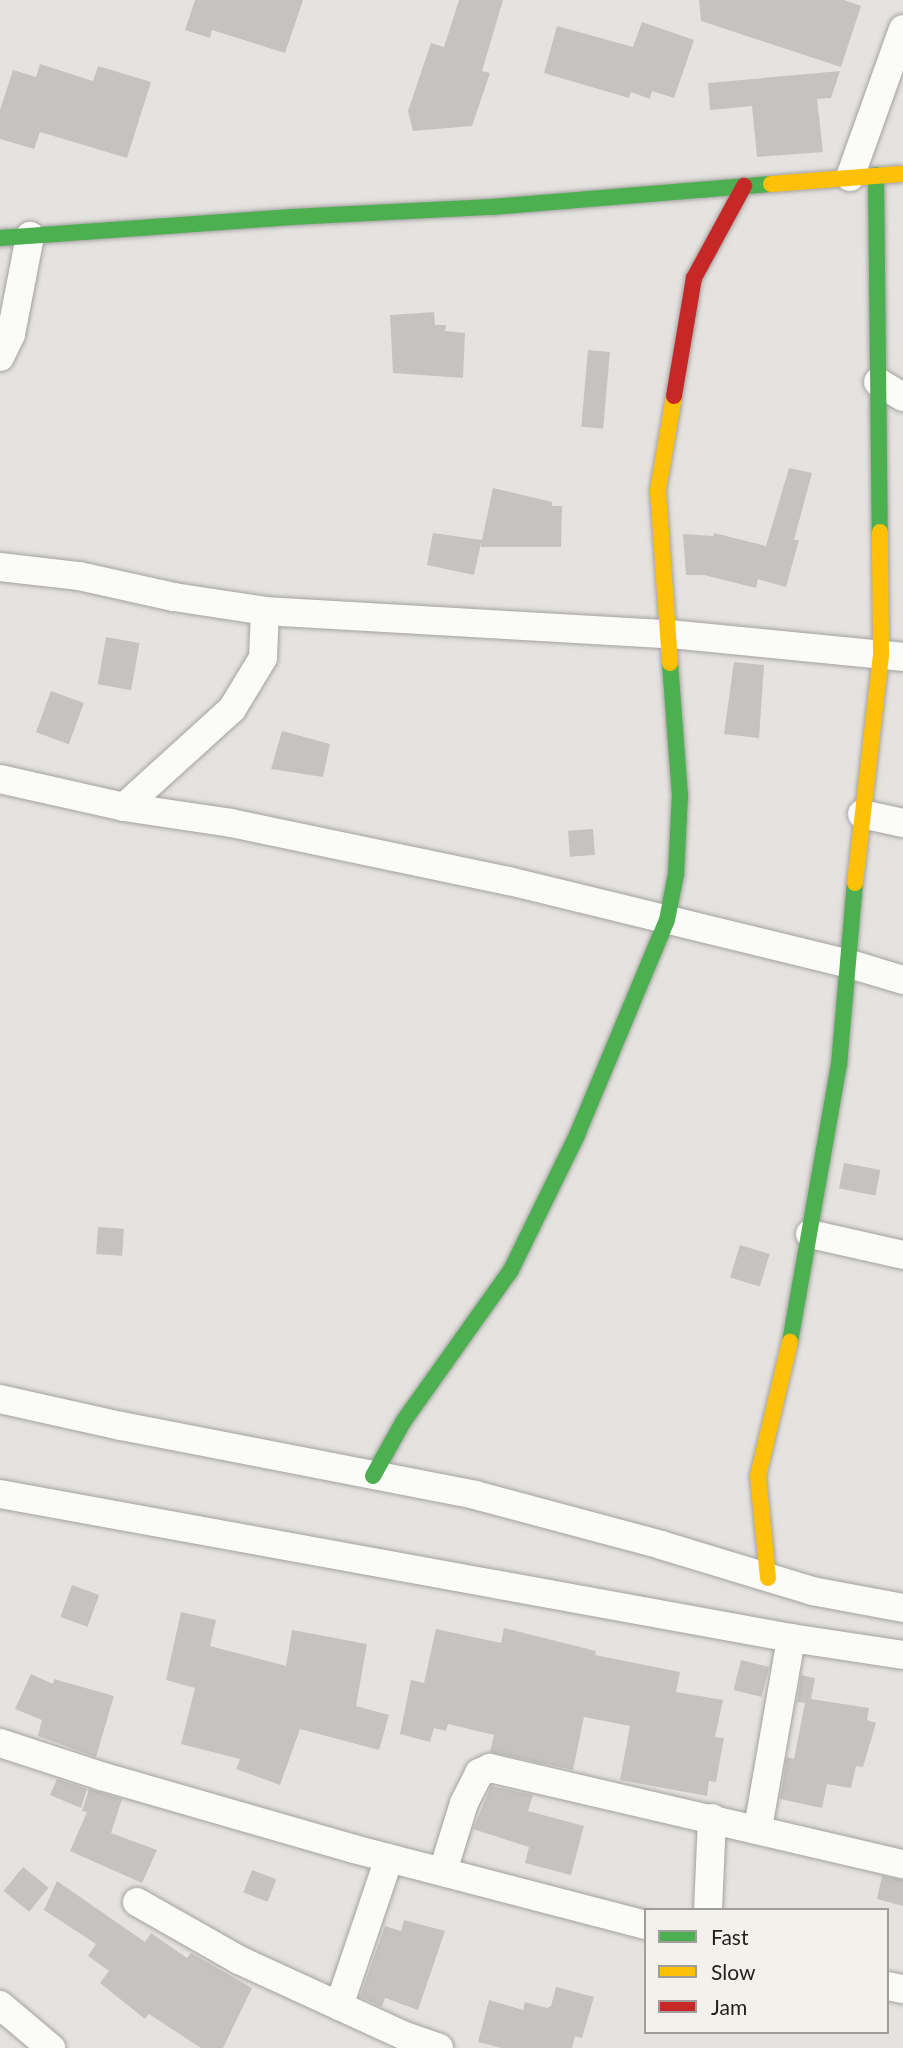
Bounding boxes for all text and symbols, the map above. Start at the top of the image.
legend [644,1908,889,2034]
text: Fast [711,1924,748,1949]
text: Slow [711,1959,755,1984]
text: Jam [711,1994,747,2019]

